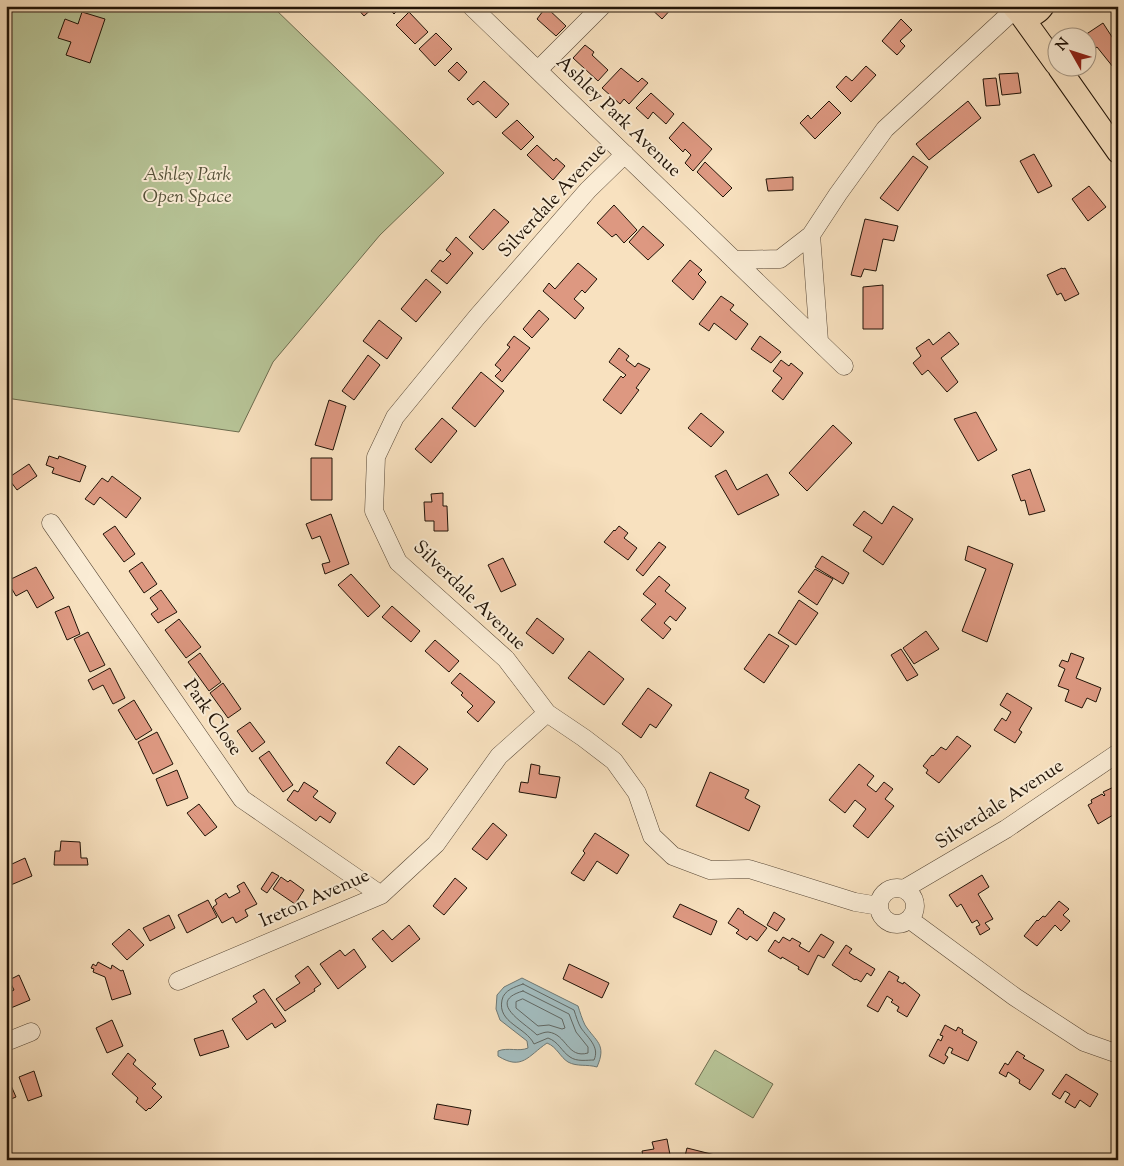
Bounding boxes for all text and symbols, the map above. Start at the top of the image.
north arrow [1046,28,1096,78]
text: N [1052,34,1075,56]
street label: Ashley Park Avenue [549,50,687,184]
street label: Silverdale Avenue [493,138,614,264]
park label: Ashley Park Open Space [142,162,232,211]
street label: Silverdale Avenue [406,535,532,657]
street label: Park Close [176,674,248,762]
street label: Silverdale Avenue [931,753,1070,857]
street label: Ireton Avenue [256,863,374,935]

